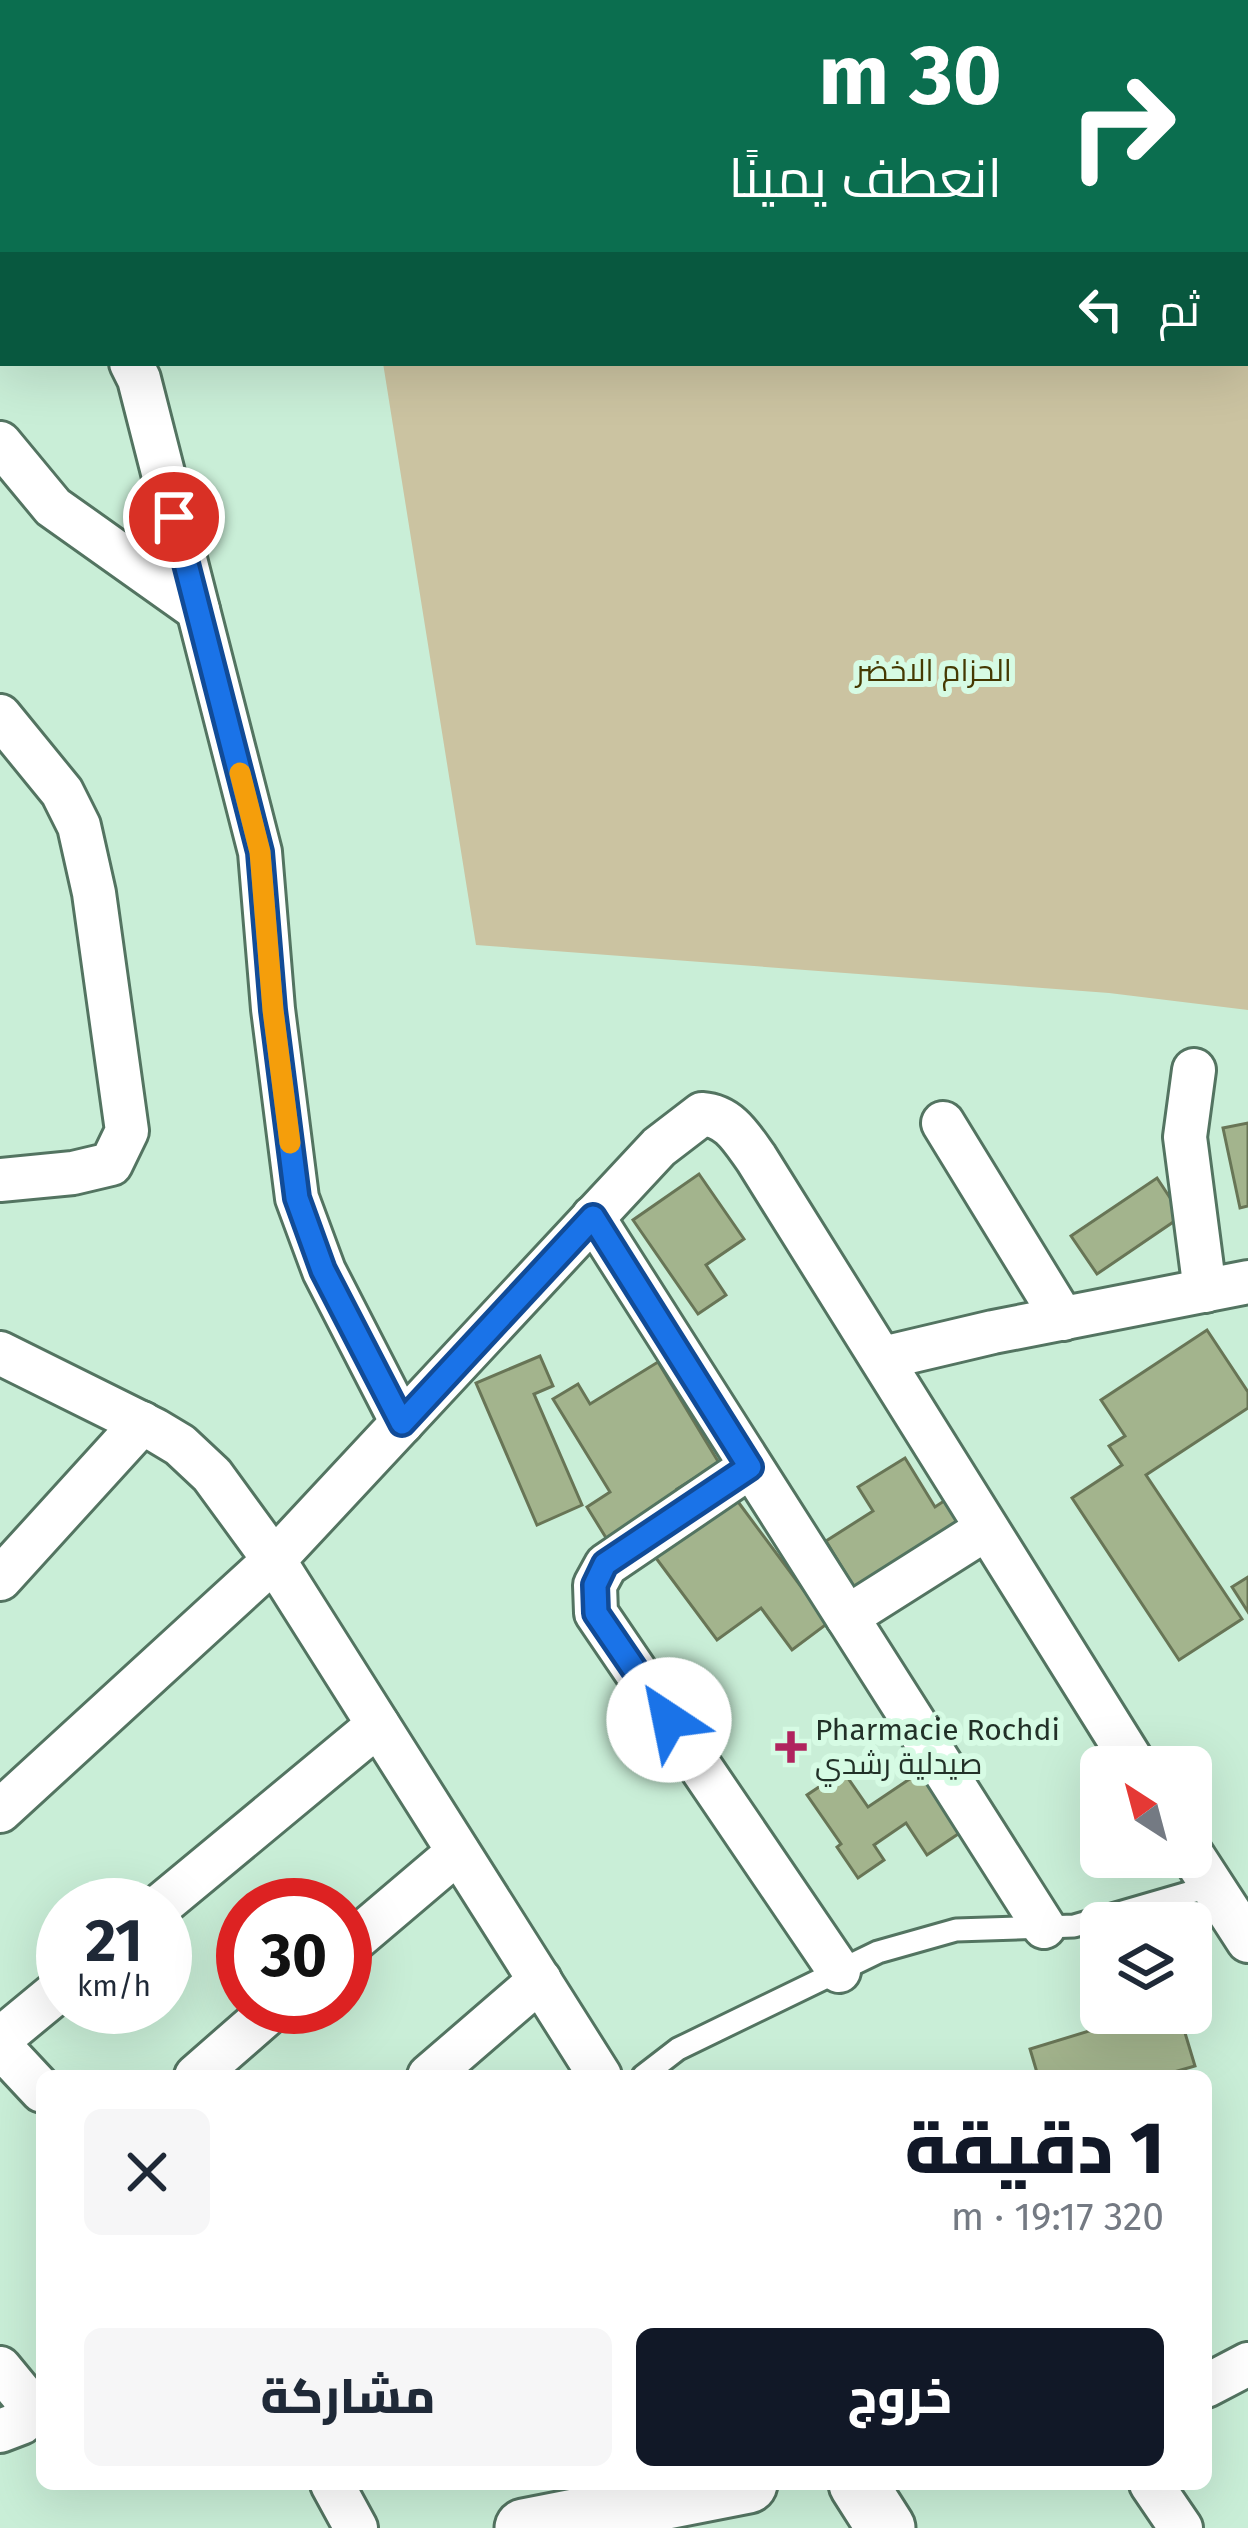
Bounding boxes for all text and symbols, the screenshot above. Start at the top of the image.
text: 30 m [818,25,1002,126]
icon: right [1044,48,1200,204]
text: انعطف يمينًا [728,147,1002,211]
icon: left [1068,276,1134,342]
text: ثم [1158,284,1200,338]
pin [123,466,225,568]
icon: arrive [141,484,207,550]
park label: الحزام الاخضر [854,653,1012,691]
position arrow [606,1657,732,1783]
place label: Pharmacie Rochdi صيدلية رشدي [815,1712,1060,1787]
marker: Pharmacie Rochdi صيدلية رشدي [778,1734,804,1760]
north arrow [1080,1746,1212,1878]
map controls [1080,1746,1212,2034]
speed limit sign: 30 [216,1878,372,2034]
button: layers [1080,1902,1212,2034]
text: 21 [85,1905,143,1977]
text: km/h [77,1968,151,2004]
text: 1 دقيقة [904,2106,1164,2192]
button: close [84,2109,210,2235]
text: 320 m · 19:17 [951,2194,1164,2240]
button: مشاركة [84,2328,612,2466]
button: خروج [636,2328,1164,2466]

